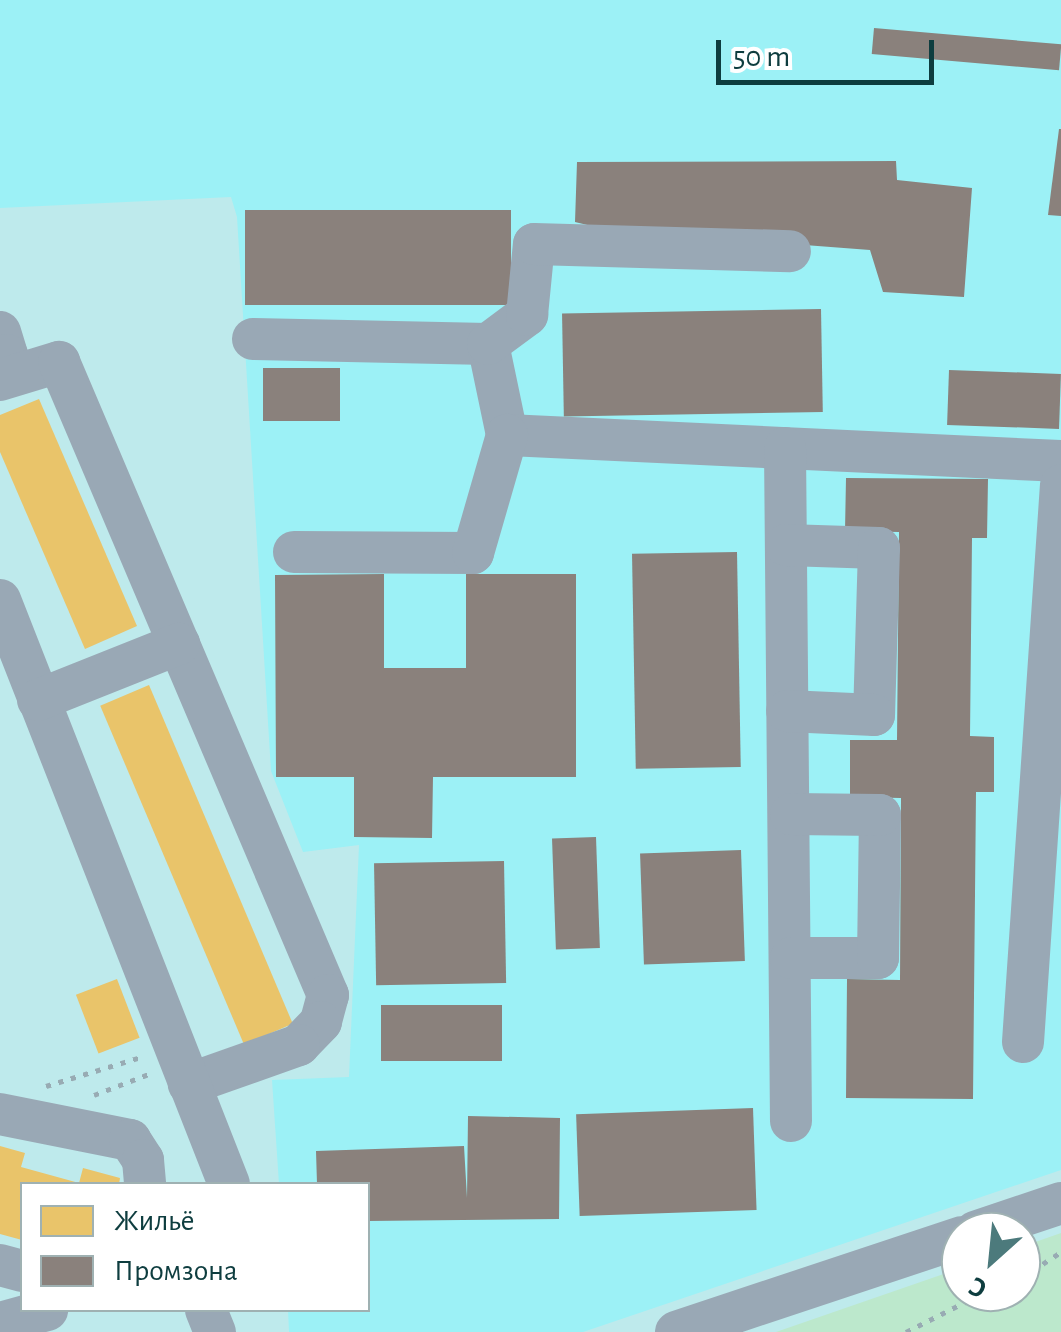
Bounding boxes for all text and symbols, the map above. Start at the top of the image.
scale bar [721,20,938,82]
text: 50 m [733,42,790,72]
legend [20,1182,370,1312]
text: Жильё [114,1206,195,1236]
north arrow [941,1212,1041,1312]
text: Промзона [114,1256,238,1286]
text: С [965,1271,992,1303]

